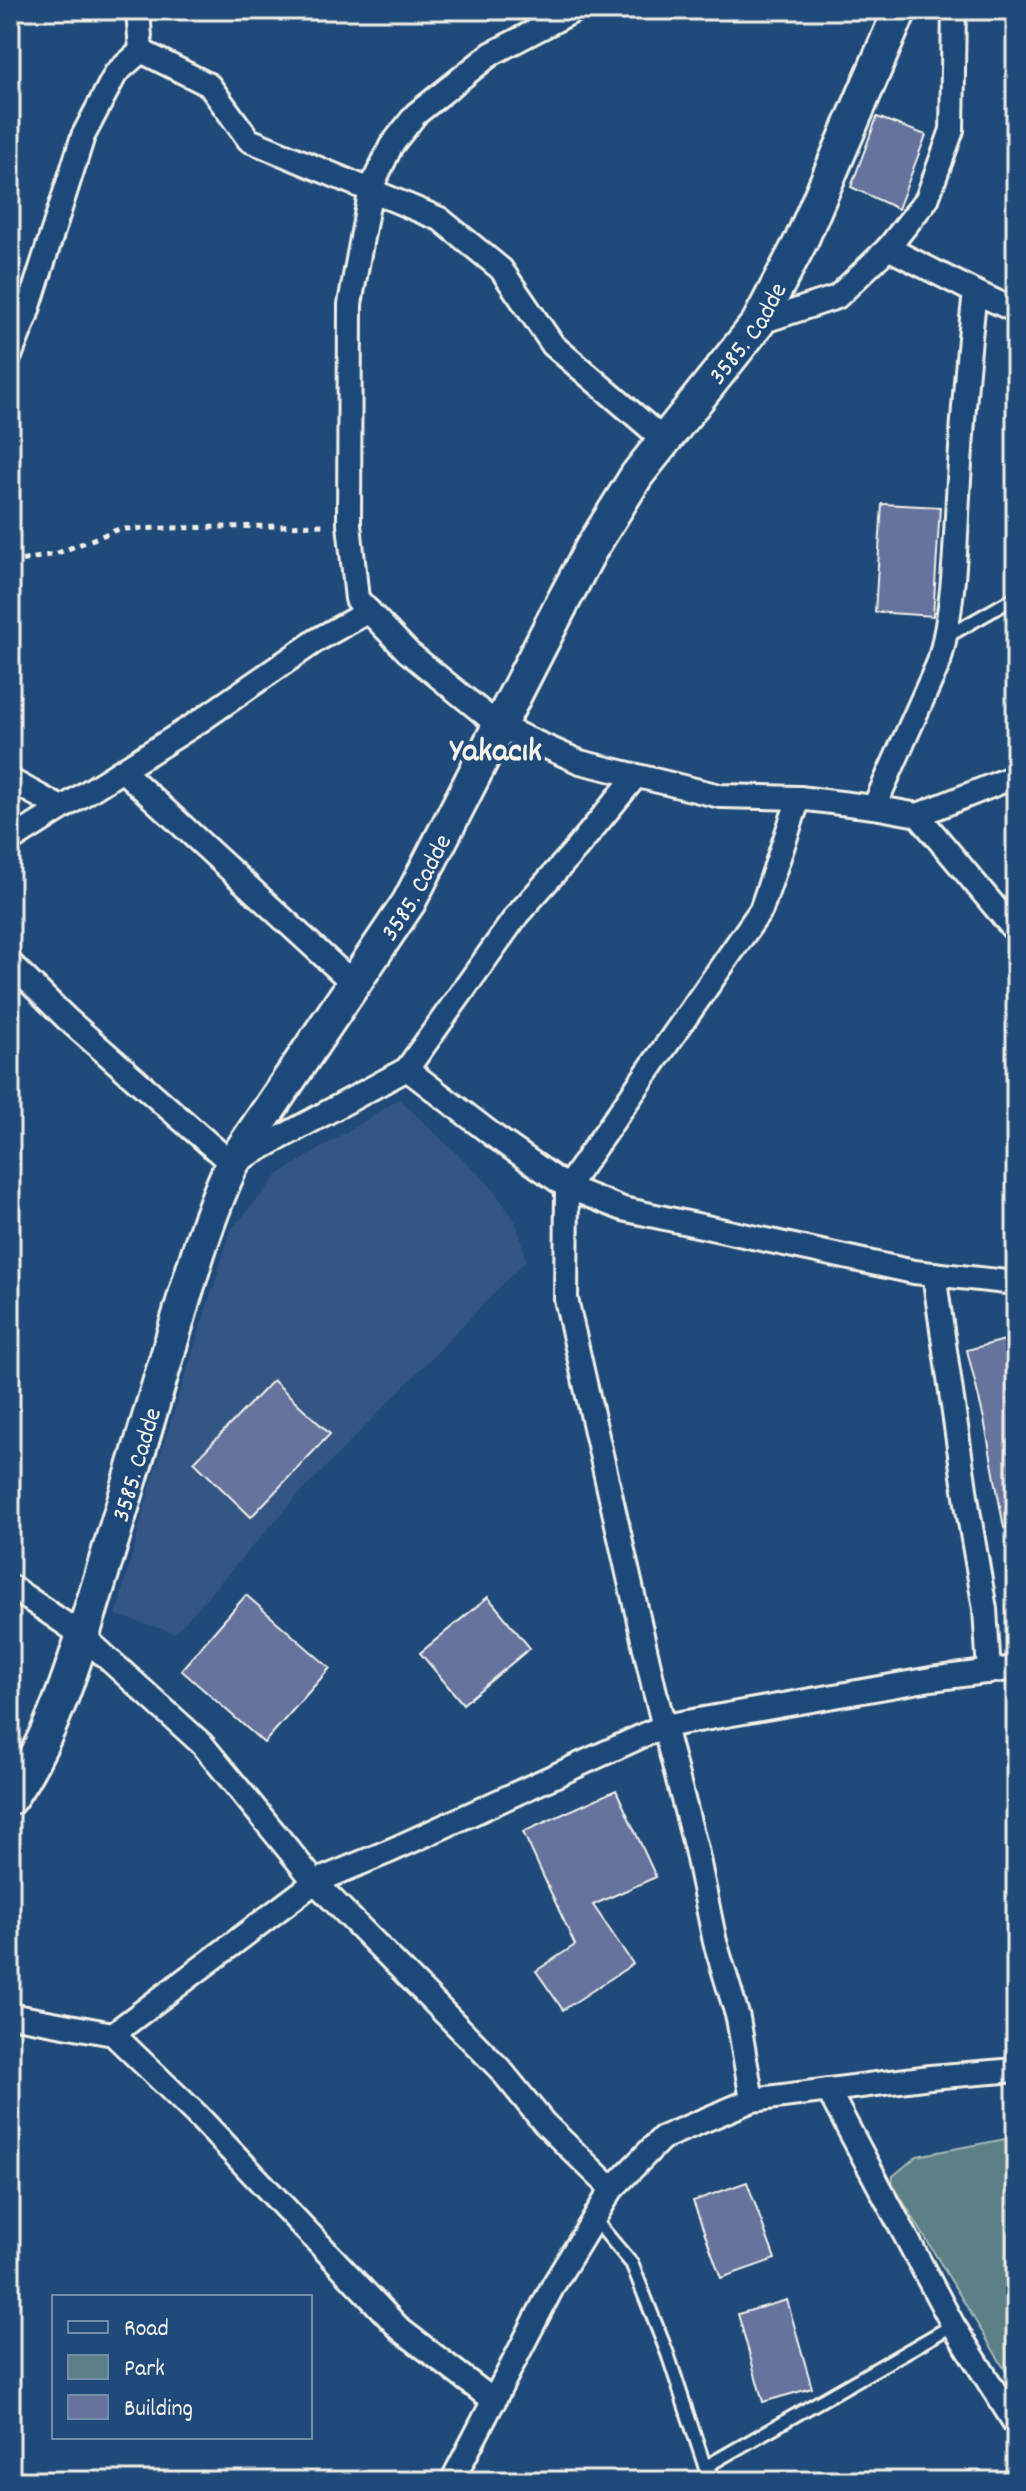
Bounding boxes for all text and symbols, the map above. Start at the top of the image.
street label: 3585. Cadde [701,277,798,394]
district label: Yakacık [449,729,542,778]
street label: 3585. Cadde [373,828,463,949]
street label: 3585. Cadde [104,1404,173,1527]
legend [52,2295,312,2439]
text: Road [124,2313,169,2347]
text: Park [124,2353,165,2387]
text: Building [124,2393,193,2427]

